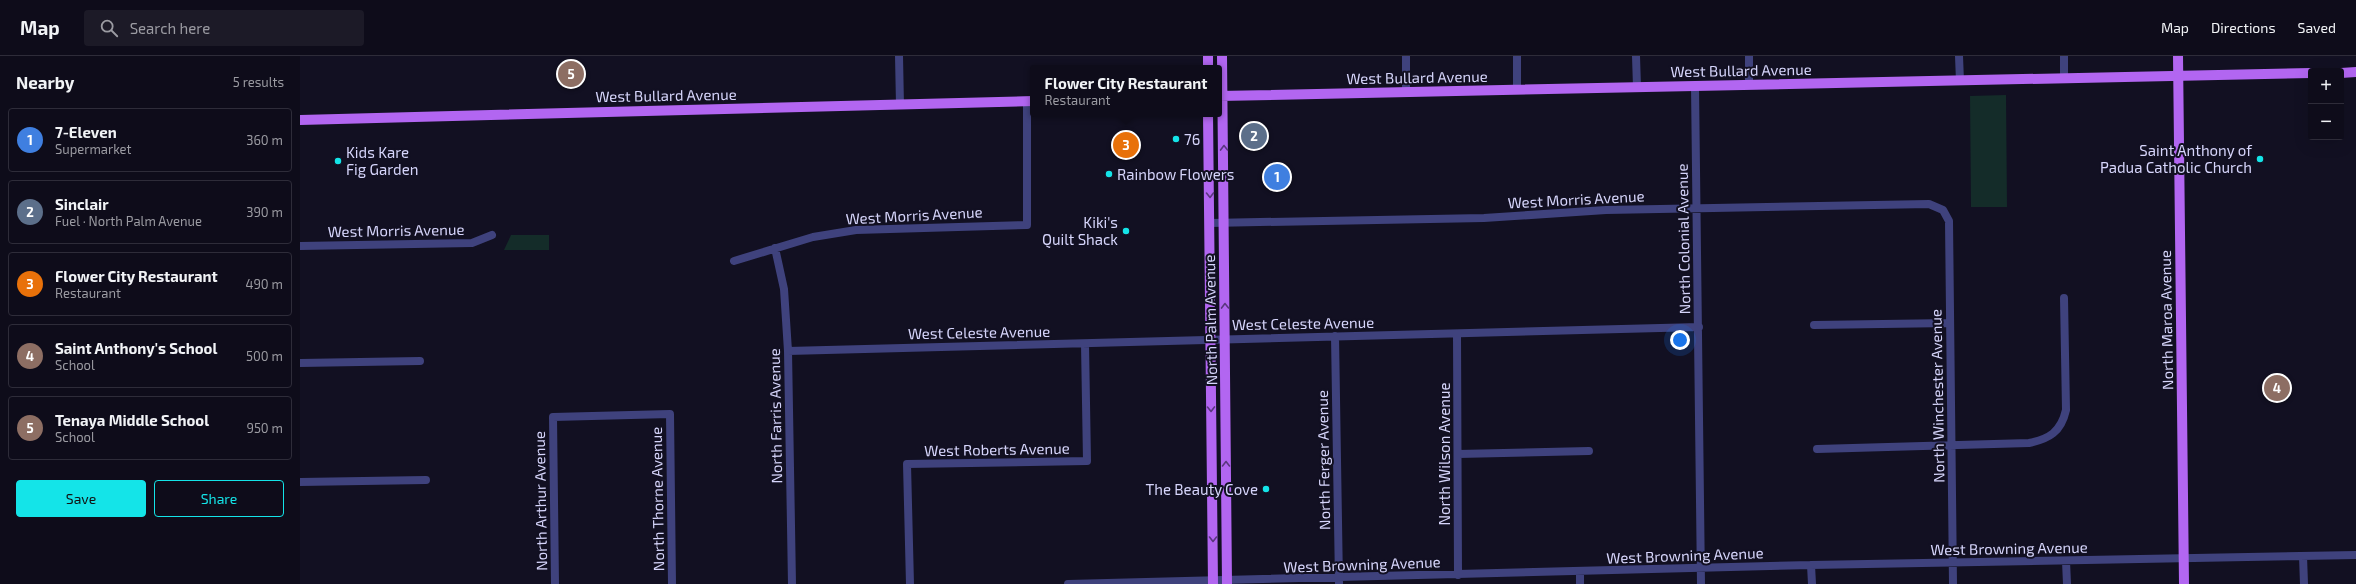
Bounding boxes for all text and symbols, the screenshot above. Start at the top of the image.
search box [84,10,364,46]
text: Map [20,16,60,39]
icon: search [98,17,120,39]
text: Search here [130,19,210,37]
text: Map [2161,19,2189,36]
text: Directions [2211,19,2276,36]
text: Saved [2298,19,2336,36]
pin: 5 [558,59,584,89]
street label: West Bullard Avenue [1670,60,1812,80]
popup [1030,65,1222,117]
street label: West Bullard Avenue [1346,67,1488,87]
map controls [2308,68,2344,140]
button: + [2308,68,2344,104]
text: Nearby [16,72,74,92]
text: 5 results [233,74,284,90]
text: Flower City Restaurant [1045,74,1207,92]
street label: West Bullard Avenue [595,85,737,105]
text: Restaurant [1045,92,1111,108]
button: − [2308,104,2344,140]
pin: 2 [1241,121,1267,151]
text: 7-Eleven [55,123,117,141]
pin: 3 [1113,130,1139,160]
place label: 76 [1184,130,1200,148]
text: 1 [27,132,33,148]
text: 360 m [246,132,283,148]
marker: 76 [1171,134,1181,144]
text: Supermarket [55,141,132,157]
place label: Saint Anthony of Padua Catholic Church [2100,141,2252,176]
place label: Kids Kare Fig Garden [346,143,418,178]
one-way arrow [1220,145,1228,151]
marker: Saint Anthony of Padua Catholic Church [2255,154,2265,164]
marker: Kids Kare Fig Garden [333,156,343,166]
pin: 1 [1264,162,1290,192]
street label: North Colonial Avenue [1673,163,1693,315]
place label: Rainbow Flowers [1117,165,1234,183]
marker: Rainbow Flowers [1104,169,1114,179]
street label: West Morris Avenue [1507,186,1645,212]
one-way arrow [1205,192,1214,198]
text: Sinclair [55,195,109,213]
street label: West Morris Avenue [845,202,983,228]
text: 2 [26,204,34,220]
text: 390 m [246,204,283,220]
text: Fuel · North Palm Avenue [55,213,202,229]
place label: Kiki's Quilt Shack [1042,213,1118,249]
street label: West Morris Avenue [327,220,465,240]
marker: Kiki's Quilt Shack [1121,226,1131,236]
street label: North Maroa Avenue [2156,250,2176,390]
street label: North Palm Avenue [1200,254,1220,386]
text: Flower City Restaurant [55,267,218,285]
text: 3 [26,276,34,292]
text: 490 m [245,276,283,292]
text: Restaurant [55,285,121,301]
one-way arrow [1221,303,1229,309]
street label: North Winchester Avenue [1926,309,1948,483]
street label: West Celeste Avenue [1232,313,1374,333]
street label: West Celeste Avenue [908,322,1050,342]
your location [1670,330,1690,350]
text: Saint Anthony's School [55,339,217,357]
text: 4 [26,348,34,364]
text: 500 m [246,348,283,364]
street label: North Farris Avenue [765,348,785,484]
text: School [55,357,95,373]
pin: 4 [2264,373,2290,403]
street label: North Wilson Avenue [1435,382,1453,526]
street label: North Ferger Avenue [1313,390,1333,530]
one-way arrow [1207,406,1216,412]
text: Tenaya Middle School [55,411,209,429]
text: 5 [26,420,34,436]
text: 950 m [246,420,283,436]
street label: North Thorne Avenue [647,427,667,571]
text: School [55,429,95,445]
street label: North Arthur Avenue [530,431,550,571]
street label: West Roberts Avenue [924,439,1070,459]
one-way arrow [1222,461,1230,467]
button: Save [16,480,146,517]
button: Share [154,480,284,517]
place label: The Beauty Cove [1145,480,1258,498]
marker: The Beauty Cove [1261,484,1271,494]
one-way arrow [1209,536,1217,542]
street label: West Browning Avenue [1930,538,2088,558]
street label: West Browning Avenue [1606,543,1764,567]
street label: West Browning Avenue [1283,552,1441,576]

